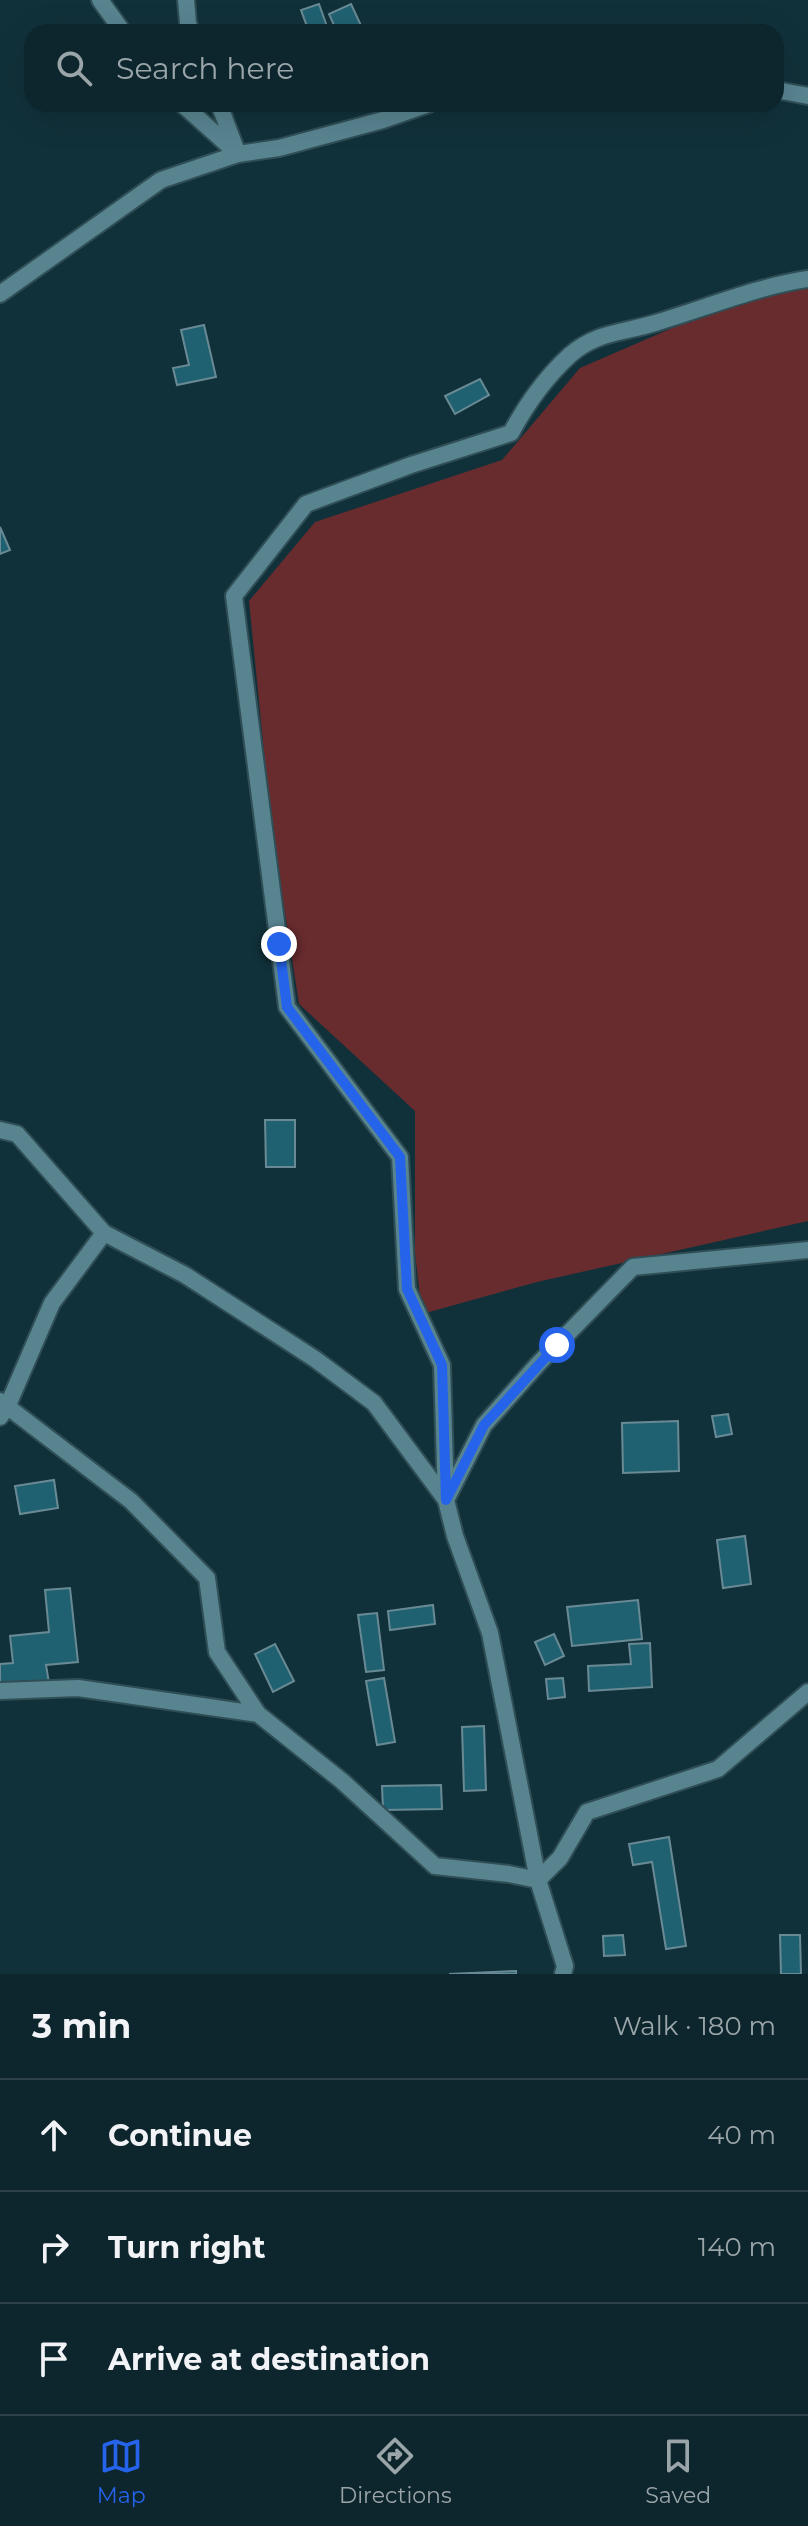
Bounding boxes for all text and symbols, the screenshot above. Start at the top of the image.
search box [24,24,784,112]
icon: search [52,46,96,90]
text: Search here [116,50,294,87]
route end [261,926,297,962]
route start [539,1327,575,1363]
text: 3 min [32,2005,131,2047]
text: Walk · 180 m [613,2010,776,2042]
icon: ahead [32,2113,76,2157]
text: Continue [108,2117,252,2154]
text: 40 m [707,2119,776,2151]
icon: right [32,2225,76,2269]
text: Turn right [108,2229,265,2266]
text: 140 m [698,2231,776,2263]
icon: arrive [32,2337,76,2381]
text: Arrive at destination [108,2341,430,2378]
tab: Map [97,2434,146,2509]
tab: Directions [339,2434,452,2509]
tab: Saved [645,2434,711,2509]

